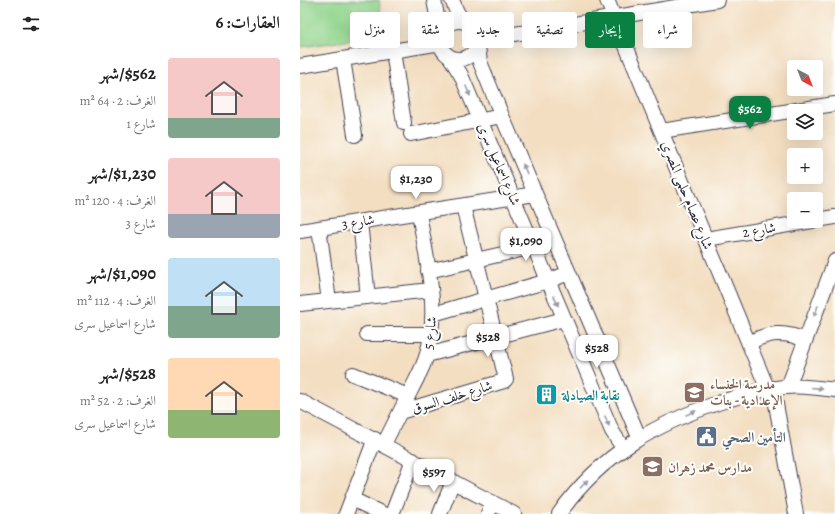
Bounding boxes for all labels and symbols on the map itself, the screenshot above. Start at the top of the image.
north arrow [787,60,823,96]
one-way arrow [465,86,471,97]
pin: $562 [726,96,774,130]
street label: شارع اسماعيل سرى [471,120,525,209]
street label: شارع عصام حلمى المصري [654,138,718,253]
one-way arrow [522,164,528,175]
pin: $1,230 [383,166,449,200]
street label: شارع 3 [340,210,376,236]
street label: شارع 2 [741,218,778,244]
pin: $1,090 [493,228,559,262]
one-way arrow [554,296,560,308]
one-way arrow [813,305,819,317]
street label: شارع 5 [419,315,443,351]
pin: $528 [464,324,512,358]
pin: $528 [573,335,621,369]
place label: مدرسة الخنساء الإعدادية - بنات [710,375,783,410]
street label: شارع خلف السوق [410,376,495,420]
school or university icon: مدرسة الخنساء الإعدادية - بنات [681,379,707,405]
building icon: نقابة الصيادلة [534,382,560,408]
one-way arrow [811,385,823,391]
place label: نقابة الصيادلة [561,386,620,405]
one-way arrow [686,409,698,415]
one-way arrow [604,415,610,427]
public building icon: التأمين الصحي [693,424,719,450]
place label: التأمين الصحي [722,427,786,450]
school or university icon: مدارس محمد زهران [639,454,665,480]
place label: مدارس محمد زهران [668,458,752,477]
pin: $597 [410,459,458,493]
one-way arrow [580,479,589,489]

